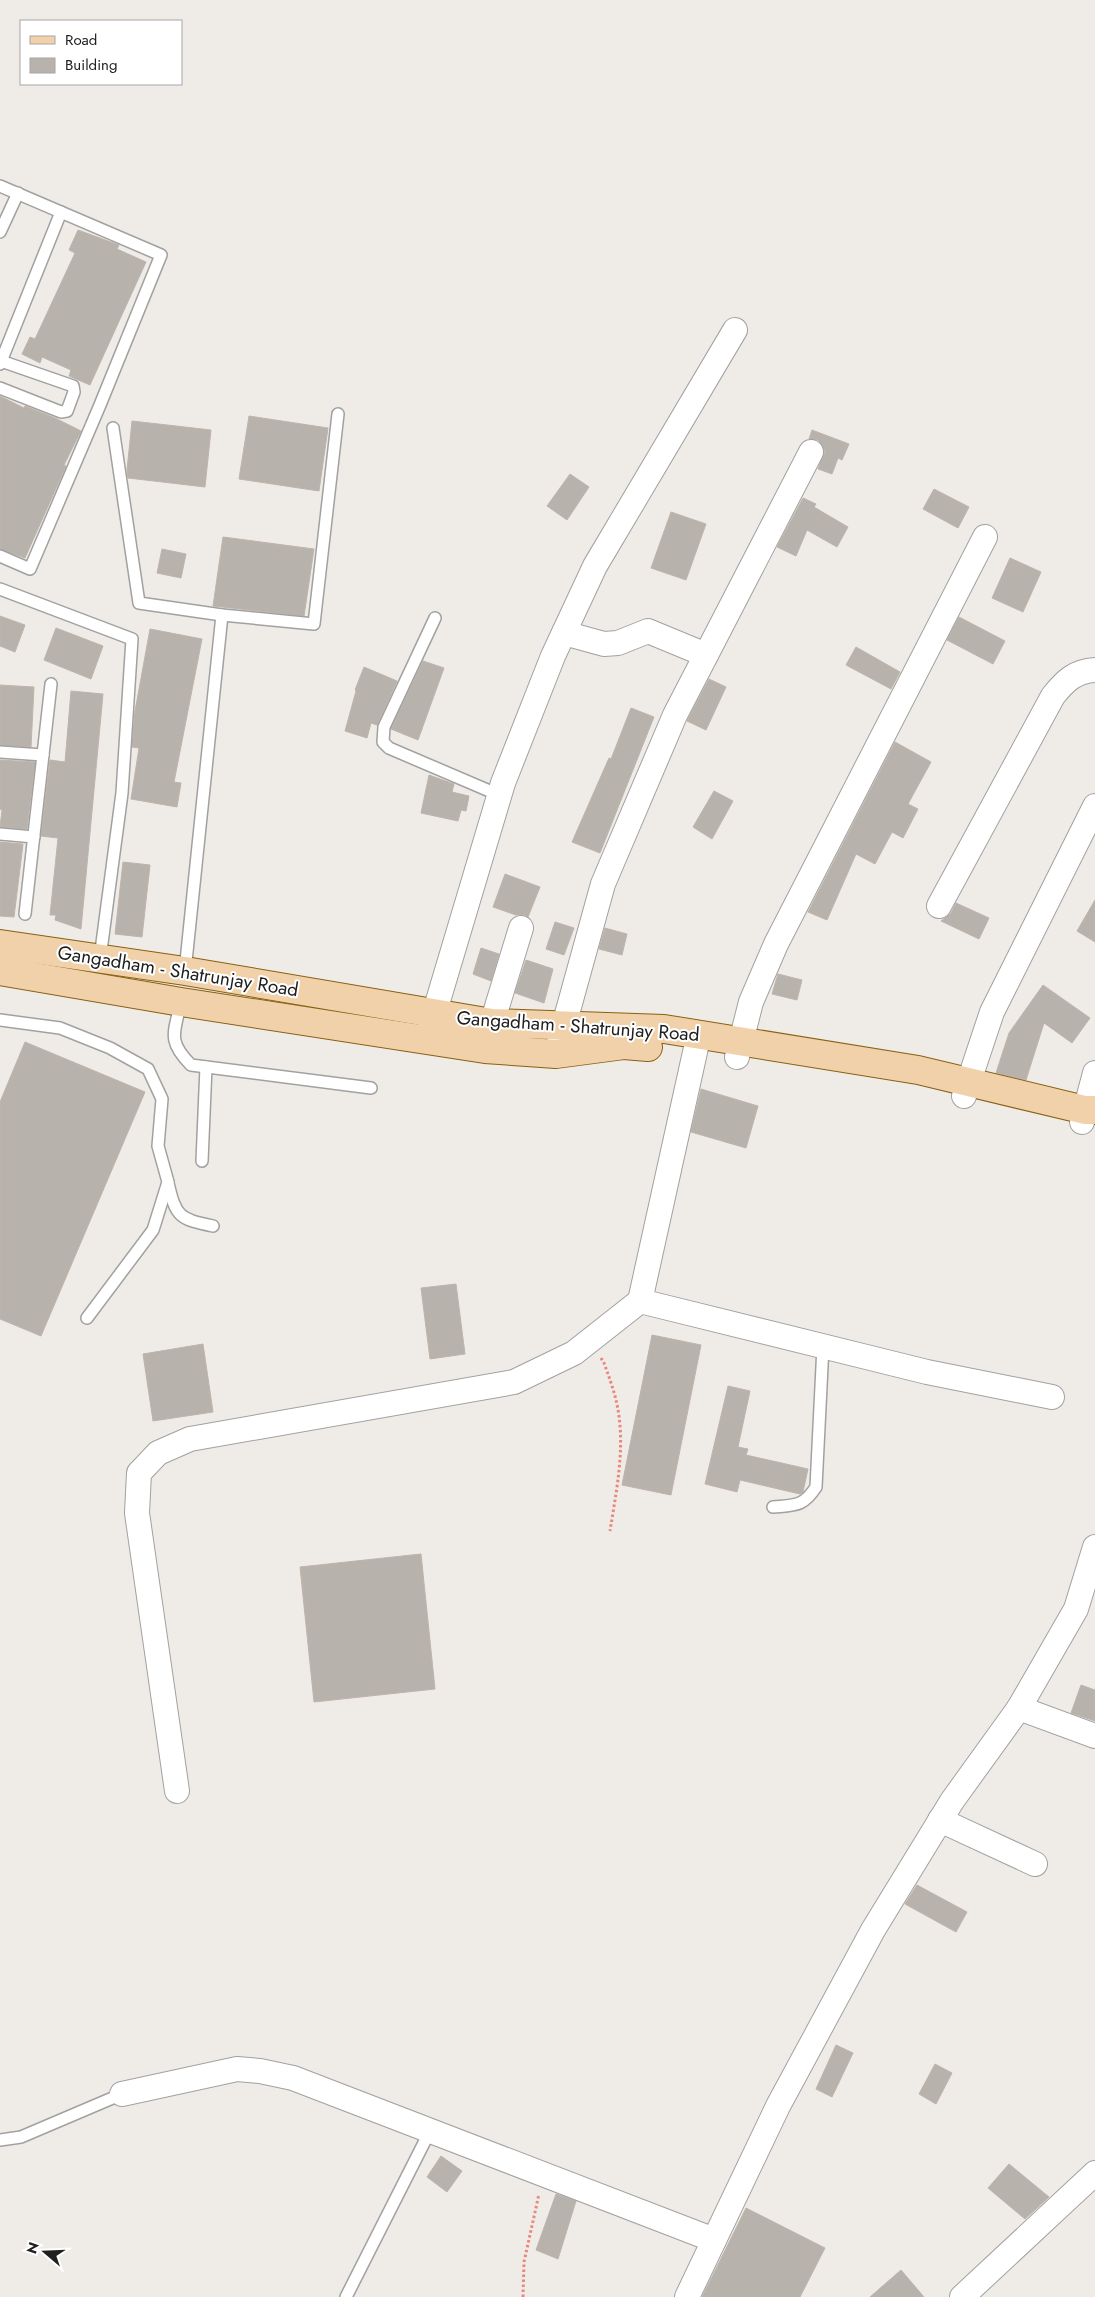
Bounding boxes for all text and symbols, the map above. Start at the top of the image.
legend [20,20,182,85]
text: Road [65,29,97,51]
text: Building [65,54,117,76]
street label: Gangadham - Shatrunjay Road [56,939,300,1003]
street label: Gangadham - Shatrunjay Road [456,1004,700,1048]
north arrow [20,2227,70,2277]
text: N [21,2239,44,2256]

